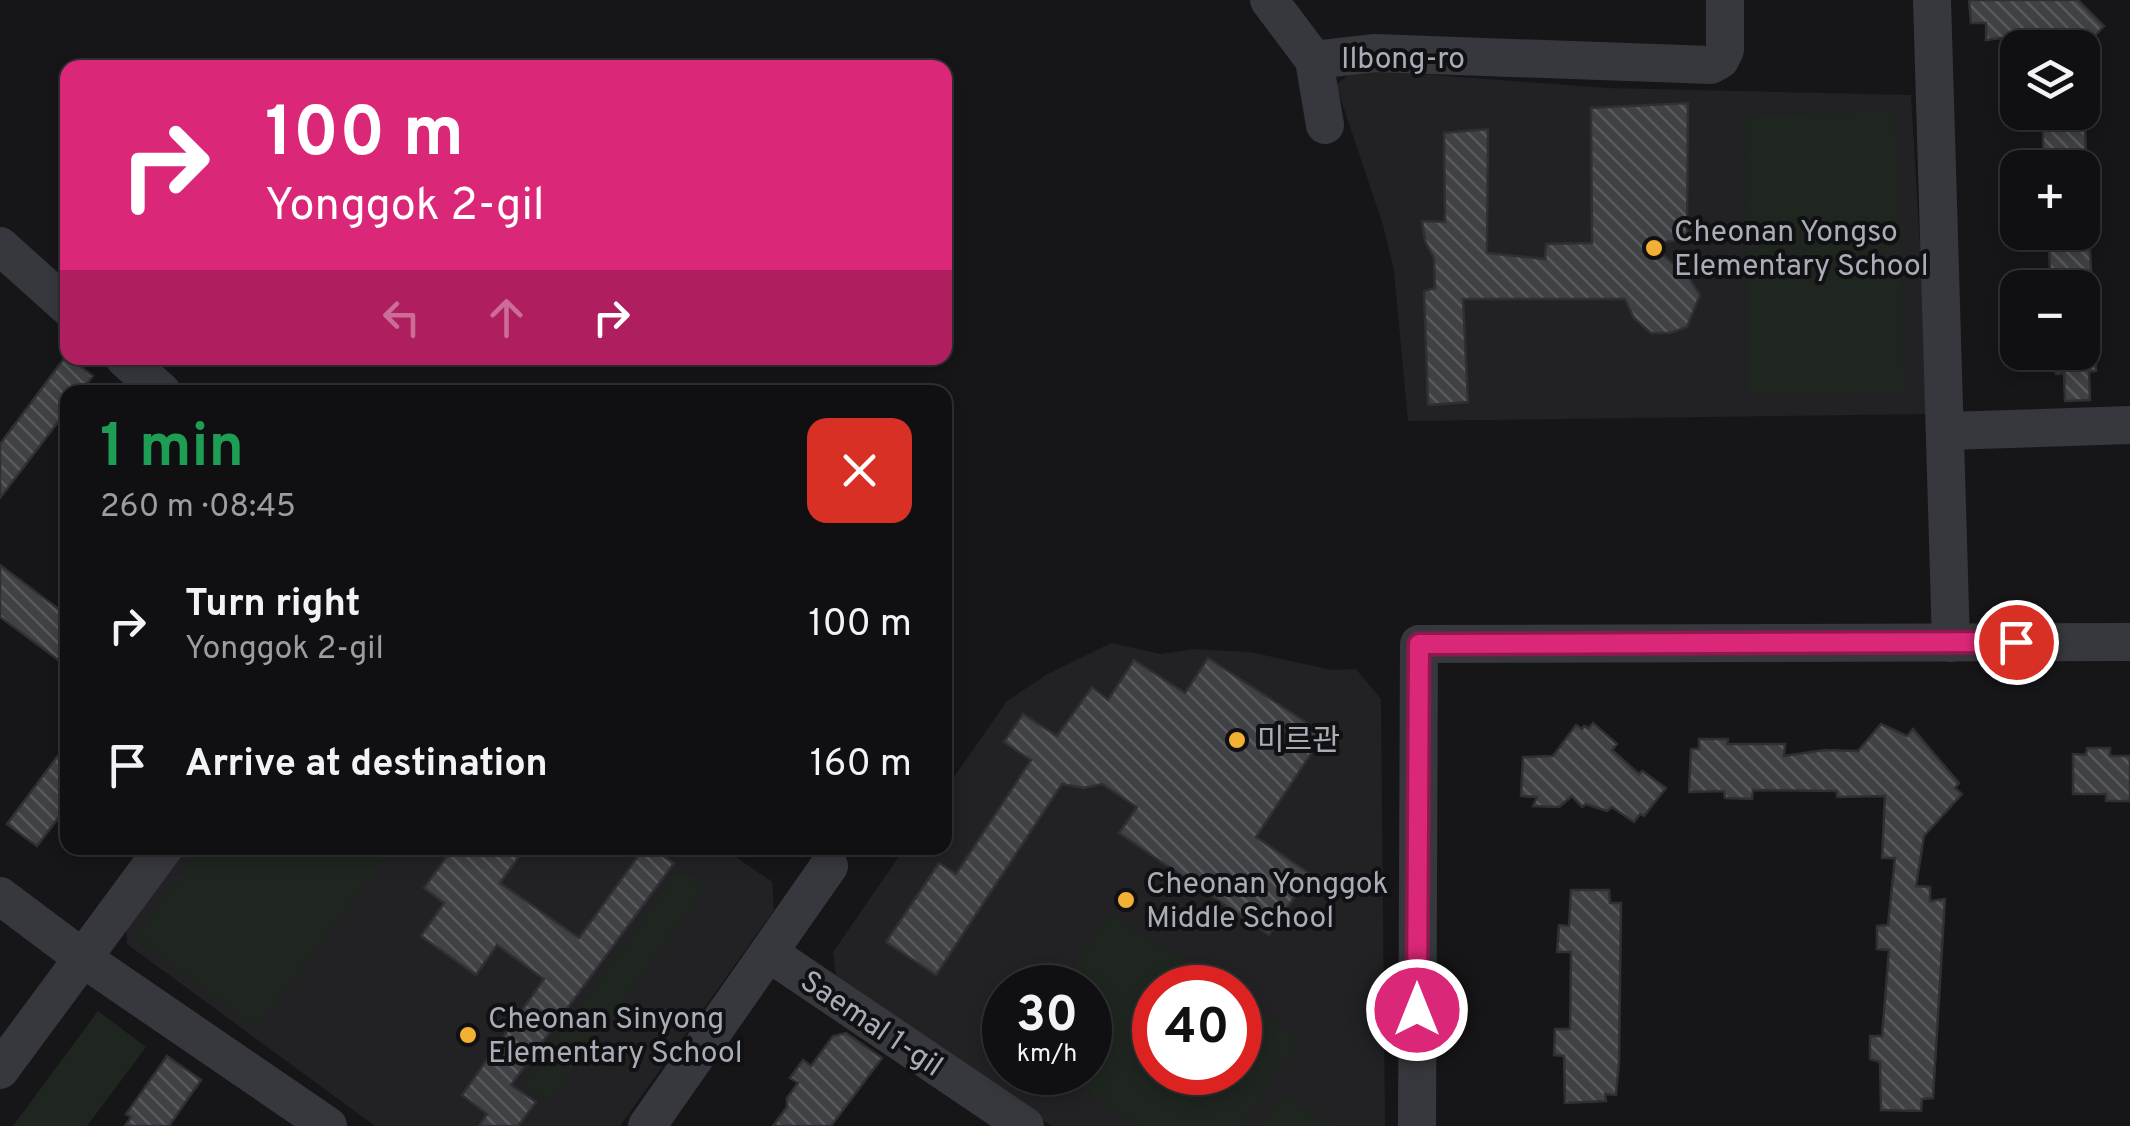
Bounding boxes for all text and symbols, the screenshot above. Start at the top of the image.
map controls [2000,30,2100,370]
button: layers [2000,30,2100,130]
street label: Ilbong-ro [1341,42,1465,79]
text: 100 m [265,92,464,181]
icon: right [100,100,230,230]
button: + [2000,150,2100,250]
text: Yonggok 2-gil [265,179,545,236]
place label: Cheonan Yongso Elementary School [1674,215,1929,286]
marker: Cheonan Yongso Elementary School [1643,237,1665,259]
button: − [2000,270,2100,370]
icon: left [374,290,429,345]
icon: ahead [479,290,534,345]
icon: right [584,290,639,345]
text: 1 min [100,412,244,488]
button: close [807,418,912,523]
text: 260 m · 08:45 [100,488,296,528]
text: Turn right [185,581,360,630]
icon: right [100,598,155,653]
pin [1974,600,2059,685]
text: 100 m [808,601,912,650]
icon: arrive [1989,615,2044,670]
text: Yonggok 2-gil [185,630,384,670]
place label: 미르관 [1257,724,1340,761]
marker: 미르관 [1226,729,1248,751]
icon: arrive [100,738,155,793]
text: Arrive at destination [185,741,548,790]
text: 160 m [810,741,912,790]
place label: Cheonan Yonggok Middle School [1146,867,1388,938]
marker: Cheonan Yonggok Middle School [1115,889,1137,911]
position arrow [1365,958,1469,1062]
street label: Saemal 1-gil [792,964,949,1086]
speed limit sign: 40 [1132,965,1262,1095]
text: 30 [1016,986,1078,1049]
place label: Cheonan Sinyong Elementary School [488,1002,743,1073]
marker: Cheonan Sinyong Elementary School [457,1024,479,1046]
text: km/h [1017,1039,1077,1071]

